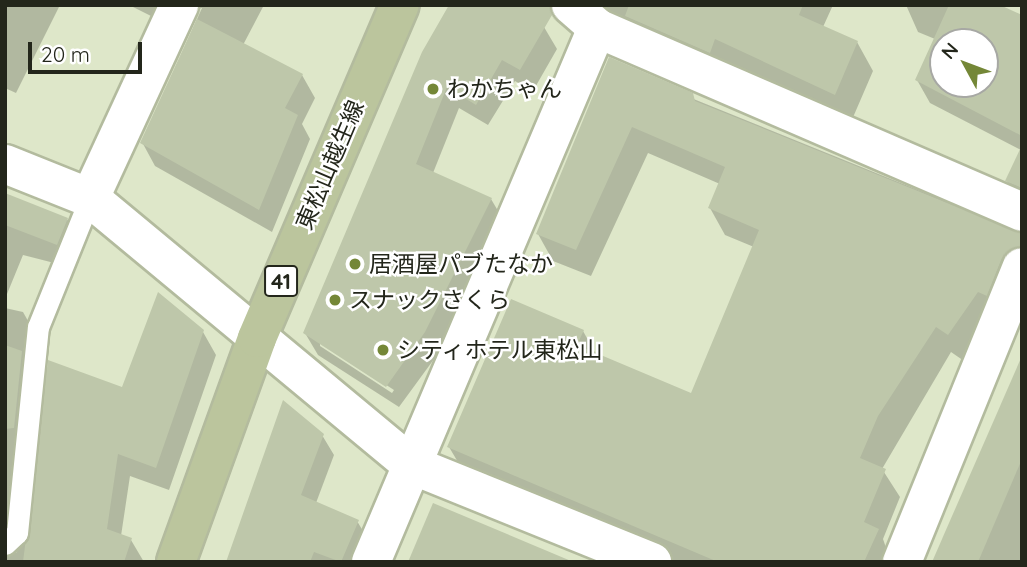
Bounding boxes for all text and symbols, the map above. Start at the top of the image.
scale bar [32,28,145,72]
north arrow [929,28,999,98]
text: N [936,37,963,64]
text: 20 m [41,41,90,67]
place label: わかちゃん [447,75,562,103]
marker: わかちゃん [425,81,441,97]
street label: 東松山越生線 [290,96,370,234]
place label: 居酒屋パブたなか [369,250,553,278]
marker: 居酒屋パブたなか [347,256,363,272]
road number: 41 [264,264,298,298]
place label: スナックさくら [349,286,510,314]
marker: スナックさくら [327,292,343,308]
place label: シティホテル東松山 [397,336,604,364]
marker: シティホテル東松山 [375,342,391,358]

